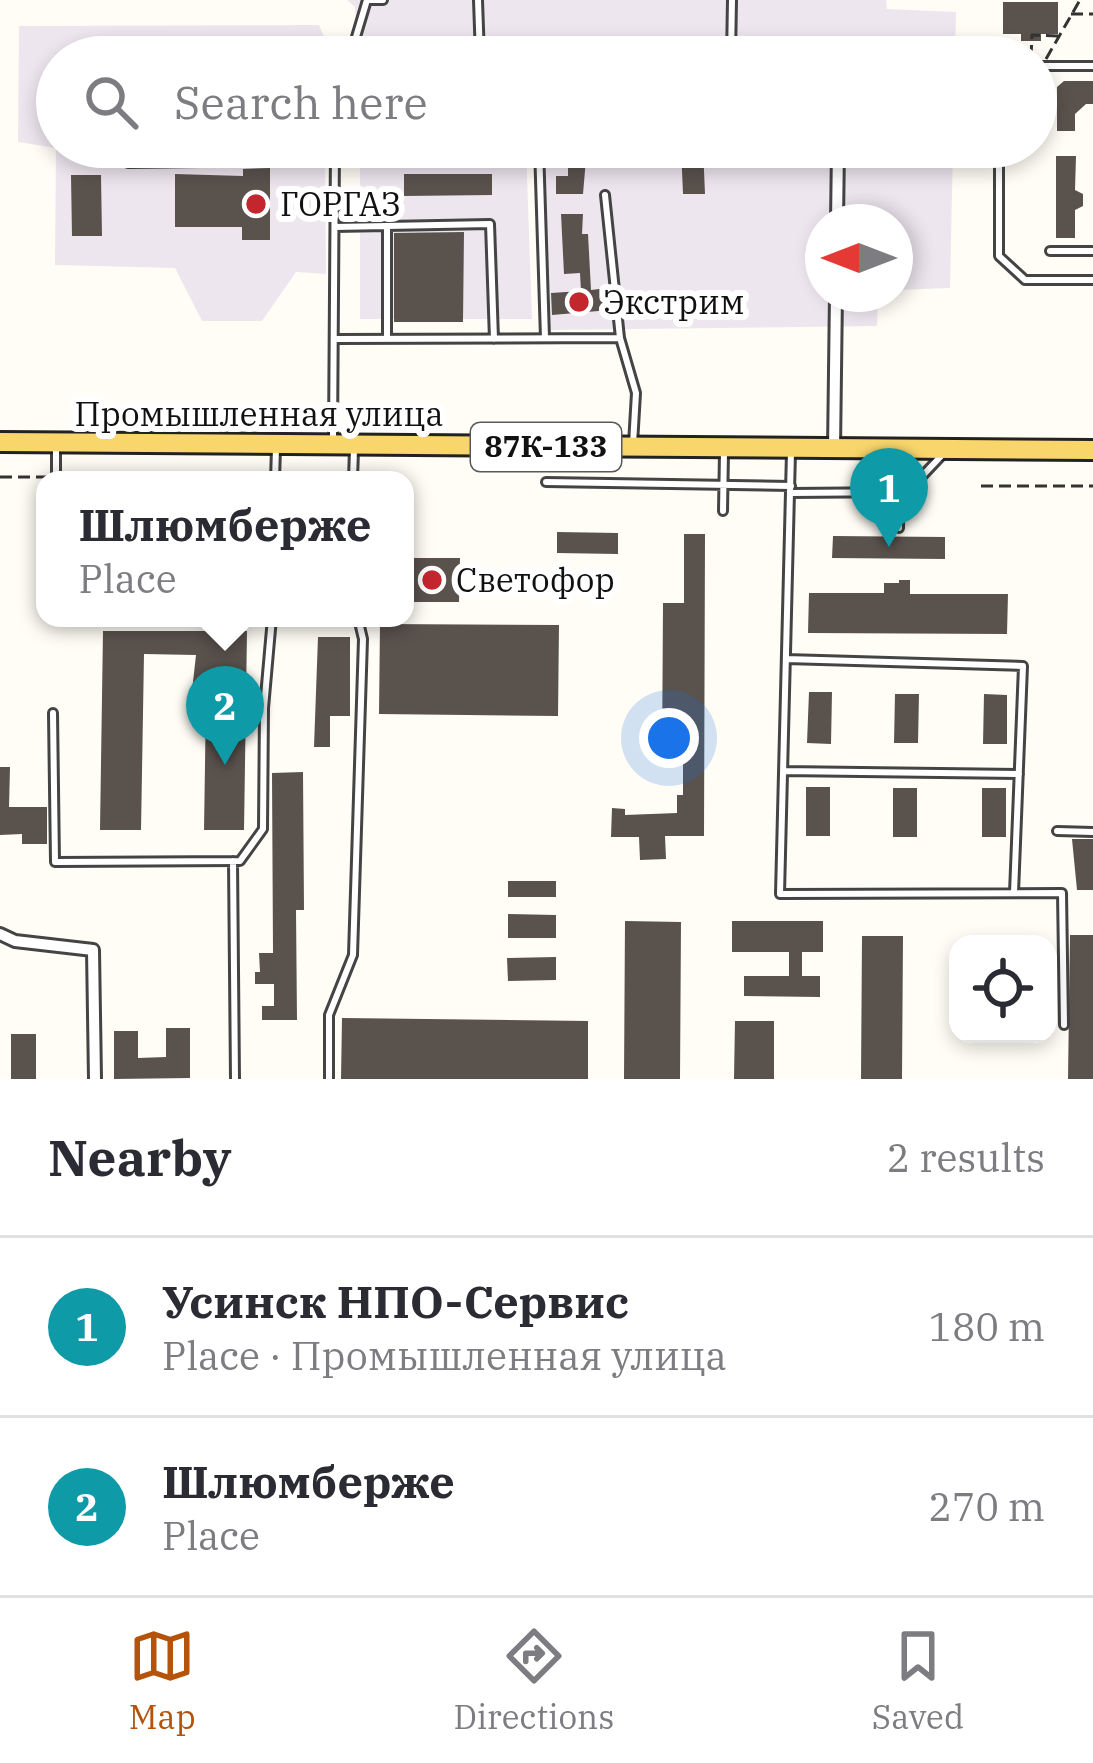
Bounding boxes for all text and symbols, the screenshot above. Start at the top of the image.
search box [36,36,1057,168]
icon: search [78,69,144,135]
text: Search here [174,73,428,131]
place label: ГОРГАЗ [280,182,401,225]
marker: ГОРГАЗ [243,191,269,217]
north arrow [805,204,913,312]
place label: Экстрим [603,280,745,323]
marker: Экстрим [566,289,592,315]
street label: Промышленная улица [75,392,443,435]
road number: 87К-133 [471,423,621,471]
pin: 1 [850,448,928,547]
popup [36,471,414,627]
text: Шлюмберже [79,495,371,553]
text: Place [79,553,177,604]
place label: Светофор [456,558,615,601]
marker: Светофор [419,567,445,593]
pin: 2 [186,666,264,765]
your location [639,708,699,768]
map controls [949,935,1057,1043]
button: locate [949,935,1057,1043]
text: Nearby [48,1124,232,1190]
text: 2 results [887,1132,1045,1183]
text: Усинск НПО-Сервис [162,1272,629,1330]
text: 1 [75,1301,99,1352]
text: 180 m [929,1301,1045,1352]
text: Place · Промышленная улица [162,1330,727,1381]
text: Шлюмберже [162,1452,455,1510]
text: 2 [75,1481,99,1532]
text: 270 m [929,1481,1045,1532]
text: Place [162,1510,260,1561]
tab: Map [129,1623,196,1738]
tab: Directions [453,1623,614,1738]
tab: Saved [872,1623,964,1738]

